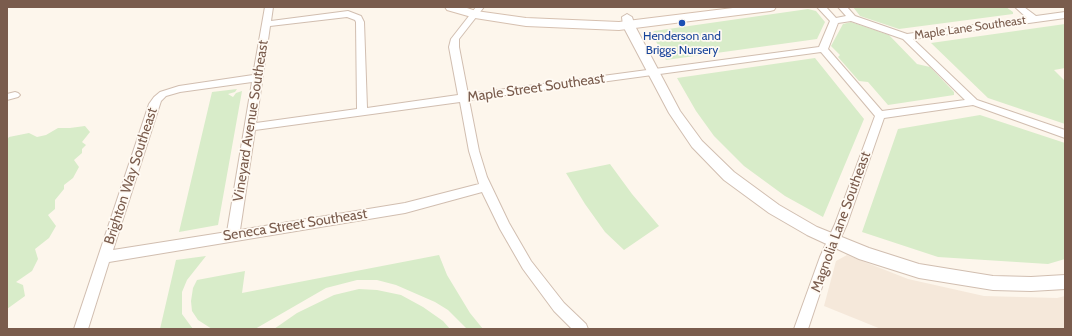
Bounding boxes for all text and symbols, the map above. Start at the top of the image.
street label: Maple Lane Southeast [913,13,1027,43]
marker: Henderson and Briggs Nursery [677,18,687,28]
place label: Henderson and Briggs Nursery [643,29,721,57]
street label: Vineyard Avenue Southeast [230,39,272,203]
street label: Maple Street Southeast [466,70,606,106]
street label: Brighton Way Southeast [101,106,161,246]
street label: Magnolia Lane Southeast [808,149,874,295]
street label: Seneca Street Southeast [222,205,368,245]

